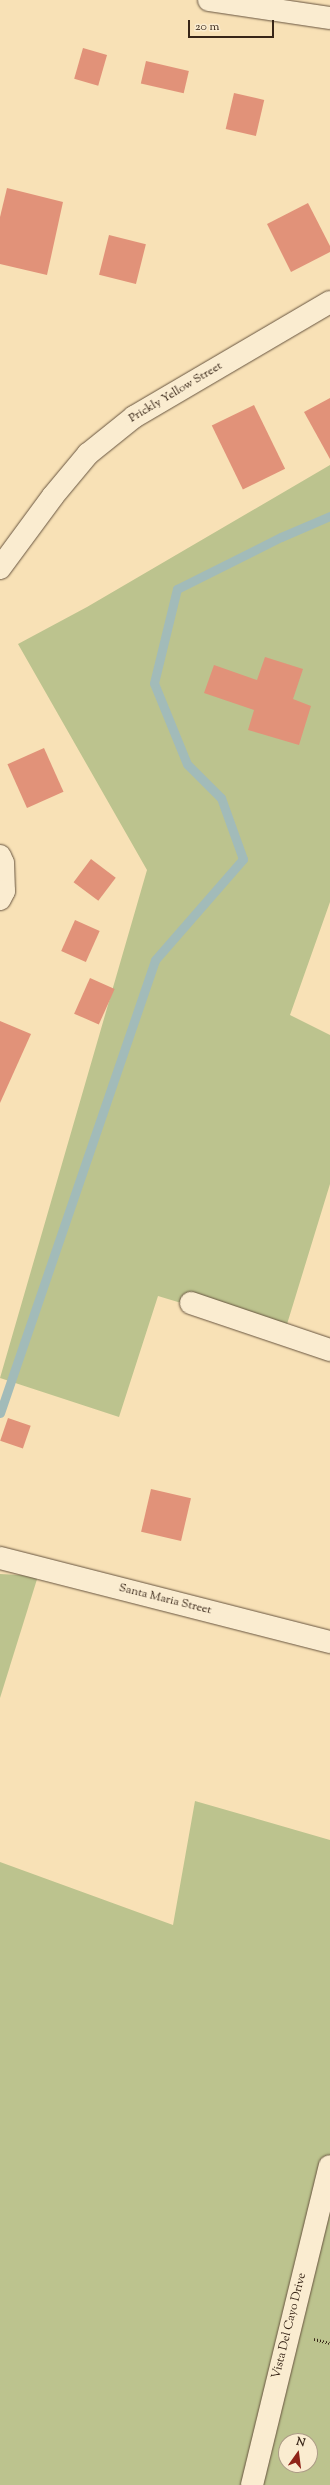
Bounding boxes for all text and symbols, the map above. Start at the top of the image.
scale bar [190,12,276,38]
text: 20 m [195,18,219,36]
street label: Prickly Yellow Street [127,359,225,427]
street label: Santa Maria Street [117,1581,213,1619]
street label: Vista Del Cayo Drive [270,2271,310,2381]
north arrow [278,2433,318,2473]
text: N [294,2434,307,2451]

